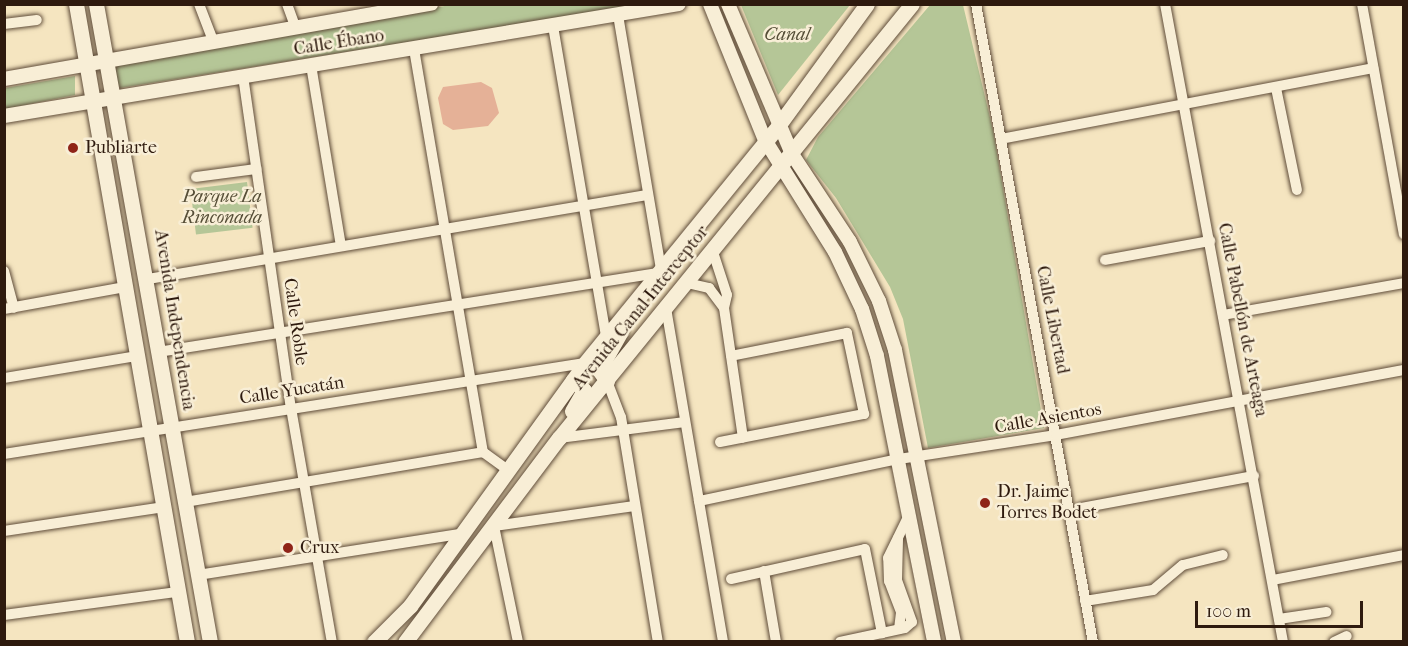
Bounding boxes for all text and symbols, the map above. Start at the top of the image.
park label: Canal [764,24,810,46]
street label: Calle Ébano [292,25,386,61]
place label: Publiarte [85,137,157,159]
marker: Publiarte [66,141,80,155]
park label: Parque La Rinconada [182,187,262,230]
street label: Calle Pabellón de Arteaga [1213,221,1271,419]
street label: Avenida Canal Interceptor [568,222,714,394]
street label: Avenida Independencia [149,228,199,412]
street label: Calle Libertad [1031,264,1073,376]
street label: Calle Roble [278,277,312,367]
street label: Calle Yucatán [238,372,346,410]
street label: Calle Asientos [993,399,1103,439]
place label: Dr. Jaime Torres Bodet [997,482,1097,524]
marker: Dr. Jaime Torres Bodet [978,496,992,510]
place label: Crux [300,537,339,559]
marker: Crux [281,541,295,555]
scale bar [1198,589,1366,627]
text: 100 m [1206,601,1251,622]

